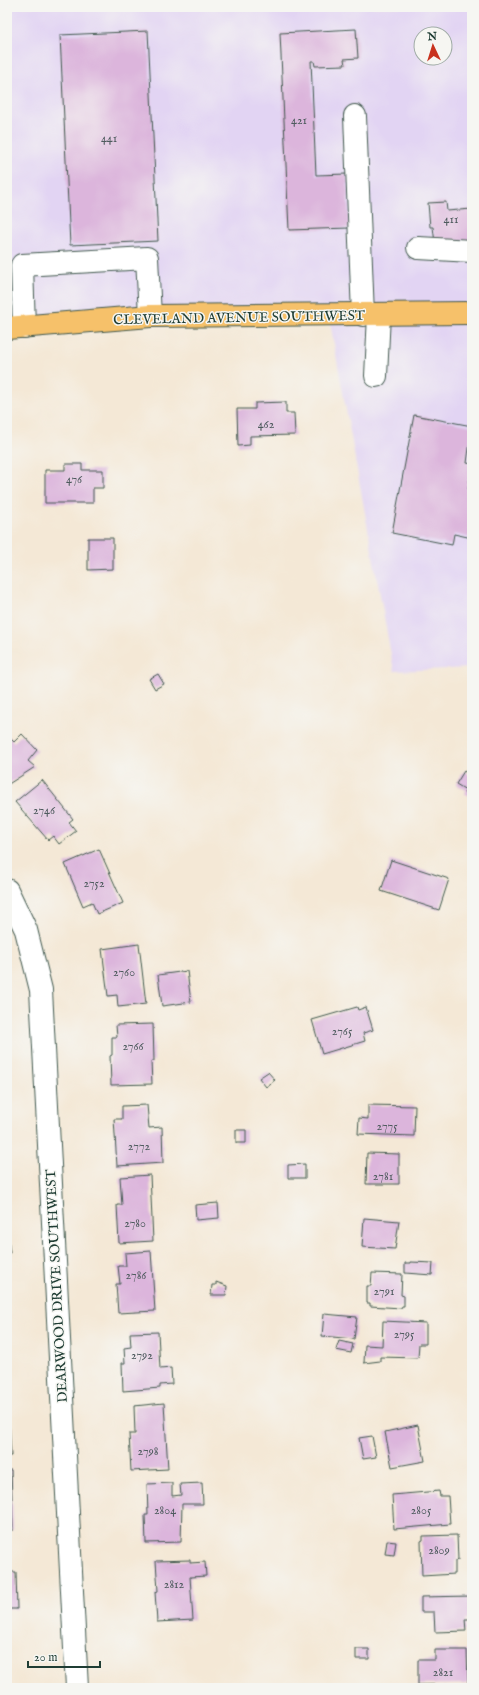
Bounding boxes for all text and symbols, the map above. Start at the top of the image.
north arrow [413,26,453,66]
text: N [426,30,438,44]
house number: 421 [291,113,307,128]
house number: 441 [101,131,117,146]
house number: 411 [444,212,458,227]
street label: CLEVELAND AVENUE SOUTHWEST [113,307,366,329]
house number: 462 [258,417,275,432]
house number: 476 [66,472,83,487]
house number: 2746 [33,803,56,818]
house number: 2752 [83,876,105,891]
house number: 2760 [113,965,135,980]
house number: 2765 [332,1024,353,1039]
house number: 2766 [122,1039,145,1054]
house number: 2775 [376,1119,398,1134]
house number: 2772 [128,1139,151,1154]
street label: DEARWOOD DRIVE SOUTHWEST [42,1168,72,1403]
house number: 2781 [373,1169,393,1184]
house number: 2780 [124,1216,146,1231]
house number: 2786 [126,1268,147,1283]
house number: 2791 [374,1284,394,1299]
house number: 2795 [394,1327,415,1342]
house number: 2792 [131,1348,153,1363]
house number: 2798 [137,1444,159,1459]
house number: 2804 [154,1503,176,1518]
house number: 2805 [411,1503,432,1518]
house number: 2809 [428,1543,450,1558]
house number: 2812 [164,1577,185,1592]
scale bar [28,1643,100,1669]
text: 20 m [34,1650,57,1665]
house number: 2821 [433,1665,453,1680]

